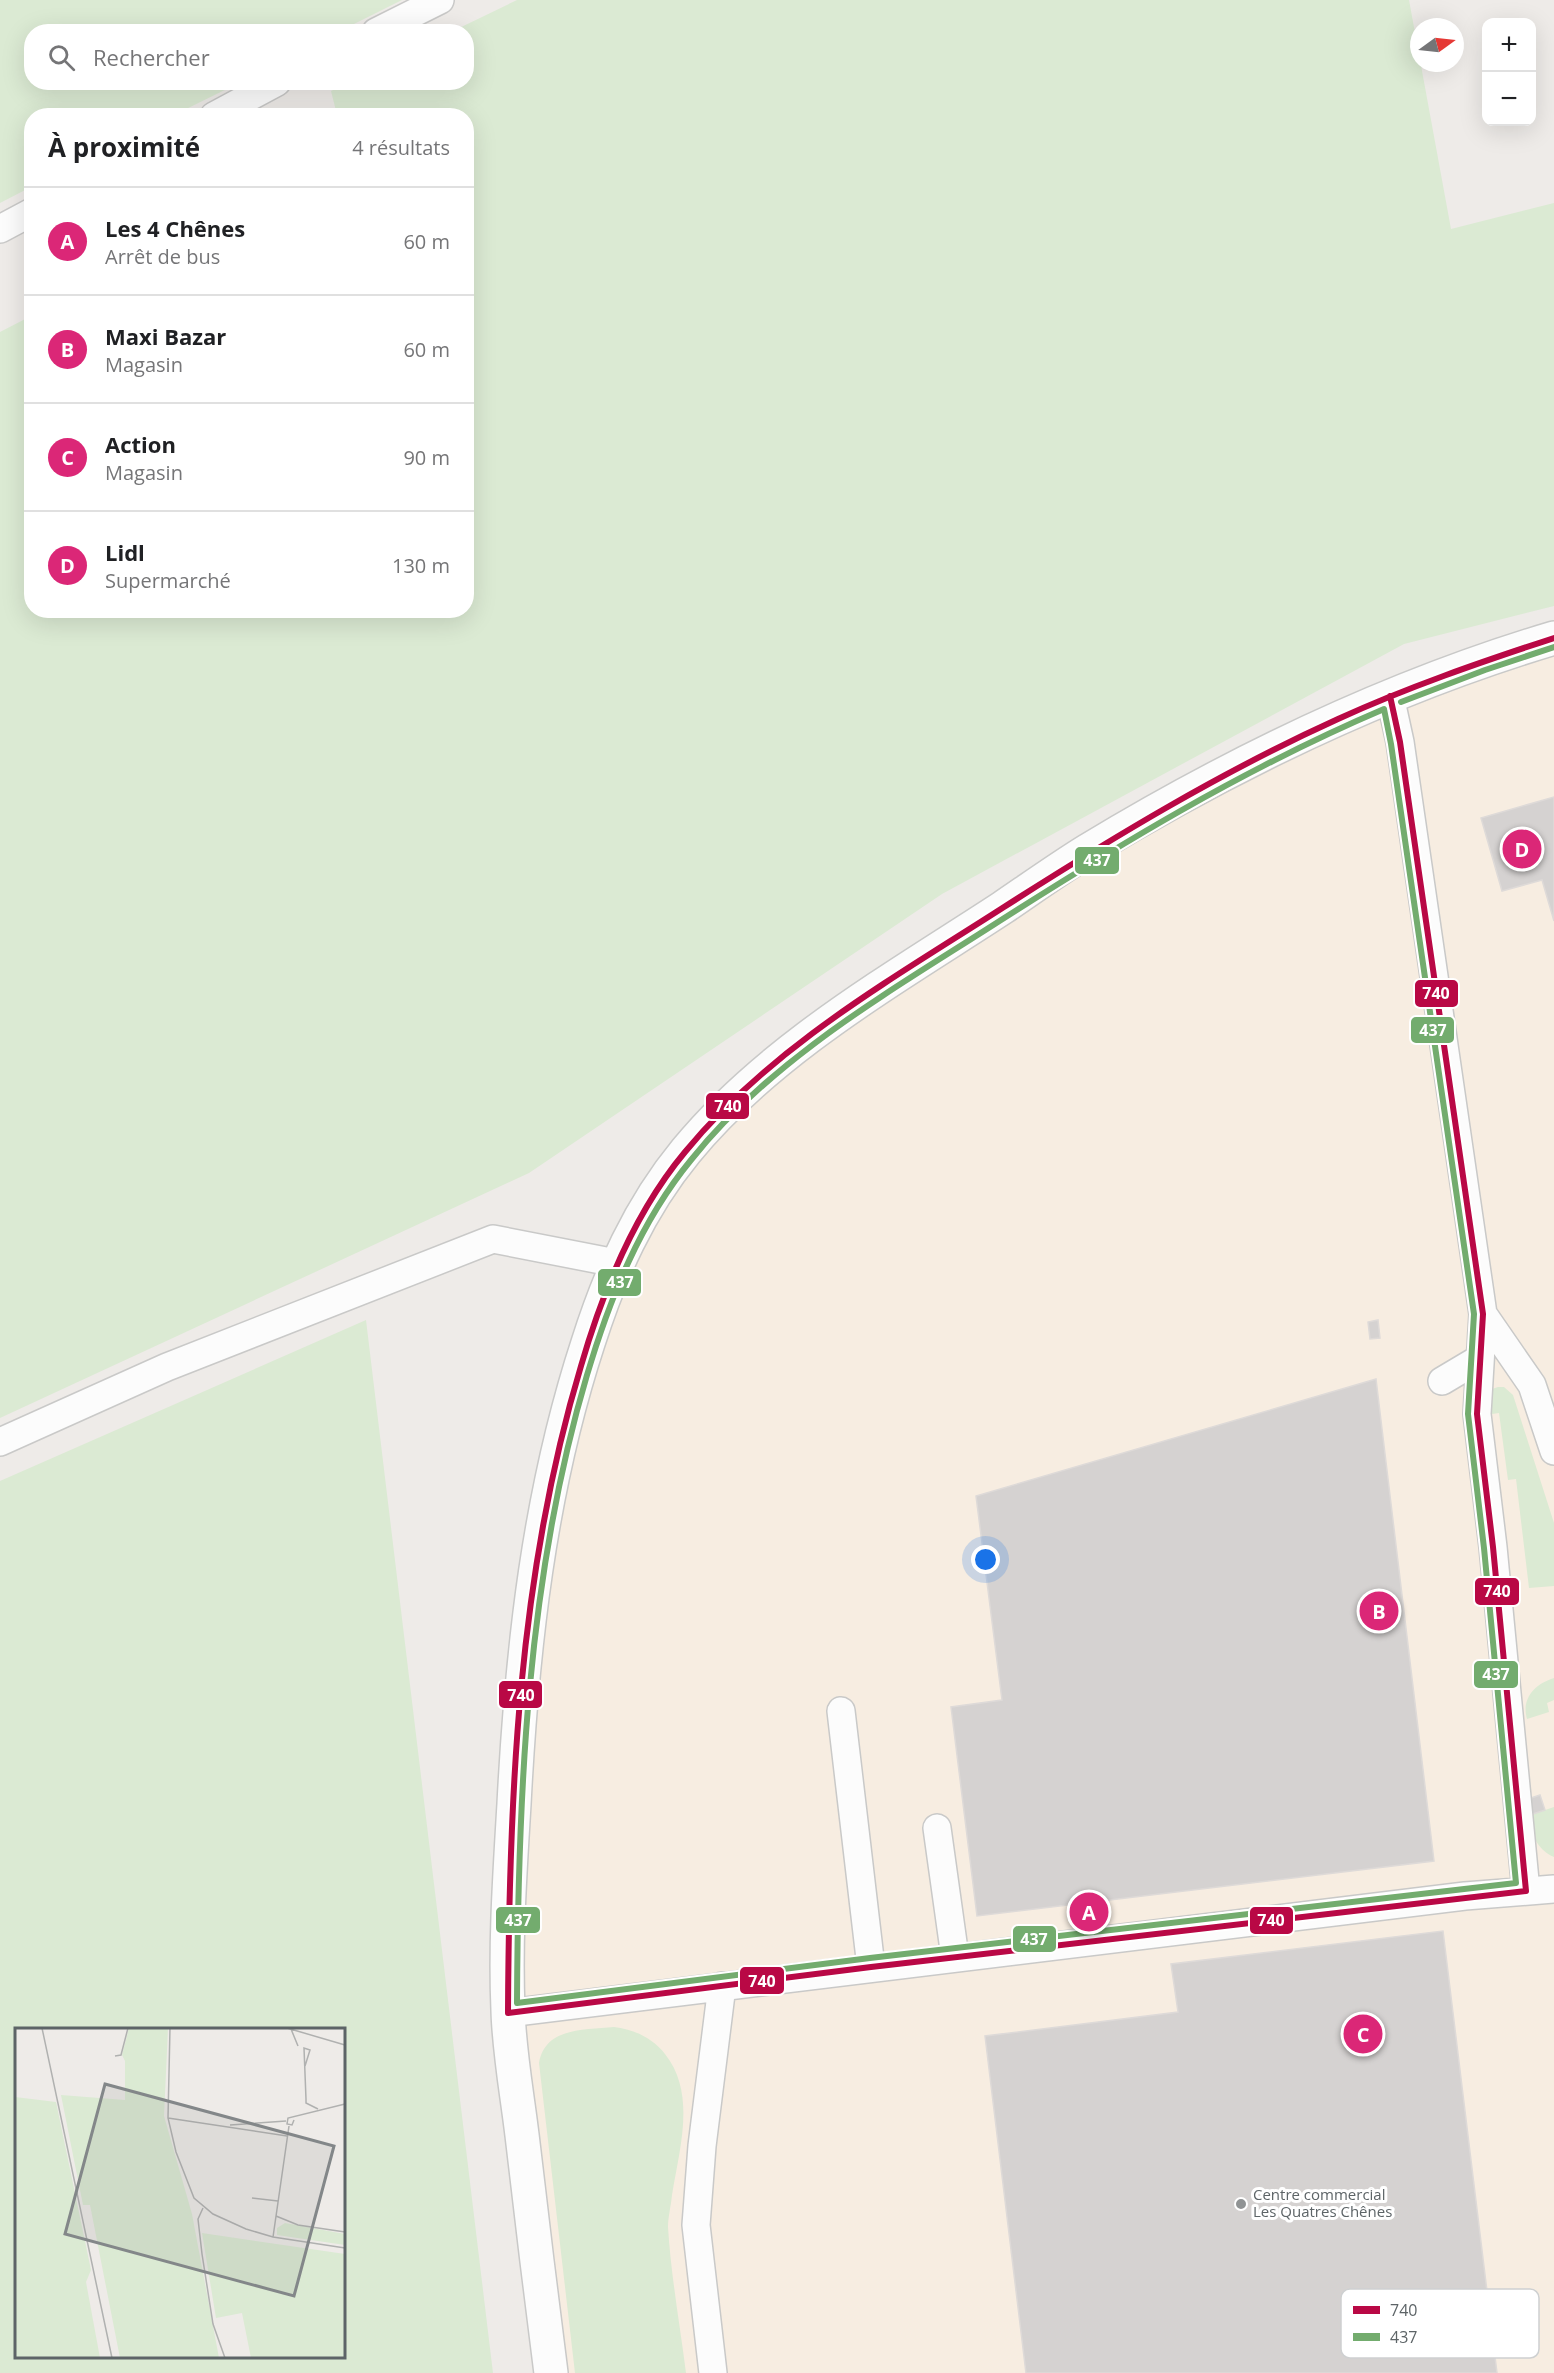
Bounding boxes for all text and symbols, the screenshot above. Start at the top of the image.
north arrow [1410,18,1464,72]
map controls [1482,18,1536,126]
button: + [1482,18,1536,72]
search box [24,24,474,90]
icon: search [45,41,78,74]
text: Rechercher [93,42,210,72]
button: − [1482,72,1536,126]
text: À proximité [48,129,200,165]
text: 4 résultats [352,134,450,161]
text: Les 4 Chênes [105,213,245,243]
text: A [61,228,74,255]
text: 60 m [403,228,450,255]
text: Arrêt de bus [105,243,220,270]
text: Maxi Bazar [105,321,226,351]
text: B [61,336,74,363]
text: 60 m [403,336,450,363]
text: Magasin [105,351,183,378]
text: Action [105,429,176,459]
text: C [61,444,74,471]
text: 90 m [403,444,450,471]
text: Magasin [105,459,183,486]
text: Lidl [105,537,145,567]
text: D [60,552,75,579]
text: 130 m [392,552,450,579]
text: Supermarché [105,567,231,594]
pin: D [1502,826,1541,872]
line badge: 437 [1074,846,1120,875]
text: 437 [1083,849,1111,871]
line badge: 740 [1414,979,1459,1008]
text: 740 [1422,982,1450,1004]
line badge: 437 [1410,1016,1455,1044]
text: 437 [1419,1019,1447,1041]
line badge: 740 [705,1092,750,1120]
text: 740 [714,1095,742,1117]
line badge: 437 [597,1268,642,1297]
text: 437 [606,1271,634,1293]
your location [971,1545,1000,1574]
line badge: 740 [1474,1577,1520,1606]
text: 740 [1483,1580,1511,1602]
pin: B [1360,1588,1398,1634]
line badge: 437 [1473,1660,1519,1689]
text: 437 [1482,1663,1510,1685]
line badge: 740 [498,1680,543,1709]
text: 740 [507,1684,535,1706]
pin: A [1070,1890,1108,1934]
line badge: 437 [495,1906,541,1934]
line badge: 740 [1249,1906,1294,1935]
text: 437 [504,1909,532,1931]
text: 740 [1257,1909,1285,1931]
line badge: 437 [1012,1925,1057,1953]
text: 437 [1020,1928,1048,1950]
line badge: 740 [739,1966,785,1995]
text: 740 [748,1970,776,1992]
pin: C [1344,2012,1382,2056]
inset map [15,2028,345,2358]
place label: Centre commercial Les Quatres Chênes [1253,2184,1392,2221]
marker: Centre commercial Les Quatres Chênes [1234,2197,1248,2211]
legend [1341,2289,1539,2358]
text: 740 [1390,2299,1417,2321]
text: 437 [1390,2326,1417,2348]

